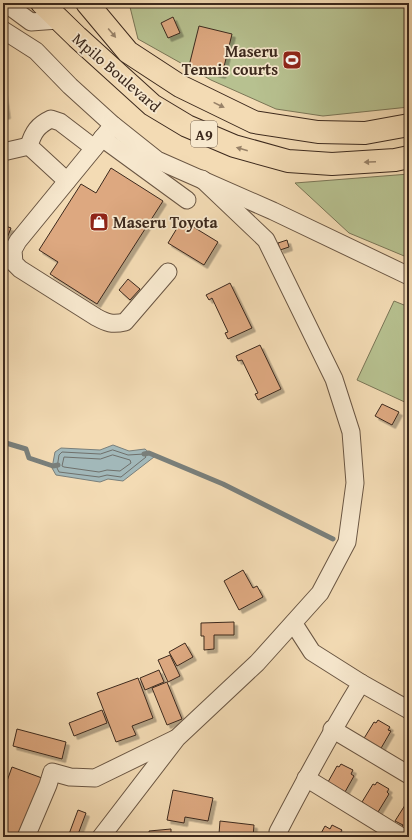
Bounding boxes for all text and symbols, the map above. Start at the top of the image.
street label: Mpilo Boulevard [67,27,167,118]
one-way arrow [107,28,116,38]
place label: Maseru Tennis courts [182,39,279,81]
sports icon: Maseru Tennis courts [281,49,303,71]
one-way arrow [213,102,224,108]
road number: A9 [191,121,217,147]
one-way arrow [236,146,248,152]
one-way arrow [364,158,376,165]
place label: Maseru Toyota [113,210,219,234]
shop icon: Maseru Toyota [88,211,110,233]

